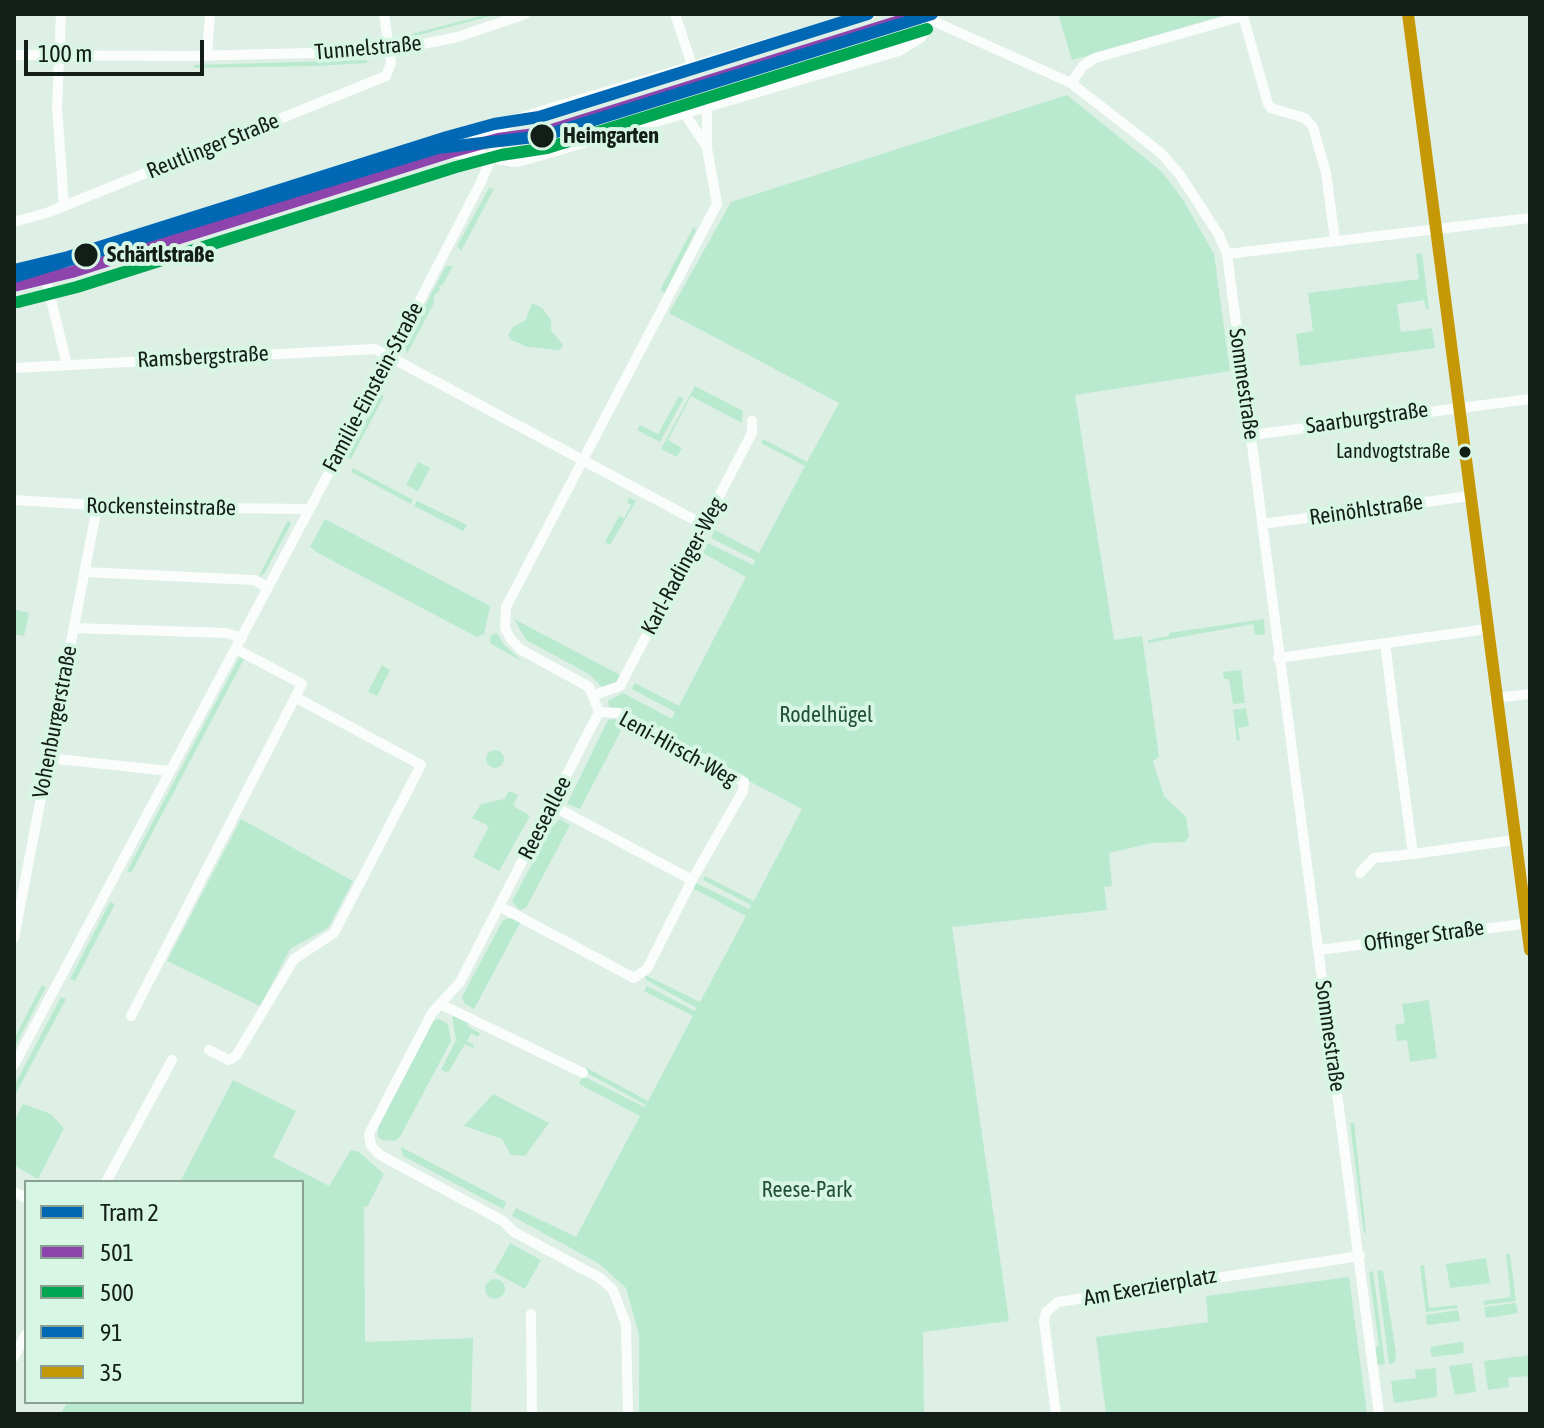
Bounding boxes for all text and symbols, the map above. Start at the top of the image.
scale bar [28,24,208,74]
street label: Tunnelstraße [314,30,422,66]
text: 100 m [38,40,92,67]
street label: Reutlinger Straße [143,108,283,184]
marker: Heimgarten [528,122,556,150]
place label: Heimgarten [563,123,659,149]
marker: Schärtlstraße [72,241,100,269]
place label: Schärtlstraße [107,242,214,268]
street label: Familie-Einstein-Straße [317,298,429,476]
street label: Sommestraße [1223,327,1265,441]
street label: Ramsbergstraße [137,340,269,374]
street label: Saarburgstraße [1304,396,1430,440]
place label: Landvogtstraße [1336,440,1450,464]
marker: Landvogtstraße [1457,444,1473,460]
street label: Reinöhlstraße [1308,489,1424,531]
street label: Rockensteinstraße [86,492,236,522]
street label: Karl-Radinger-Weg [636,493,730,639]
street label: Vohenburgerstraße [27,643,83,801]
park label: Rodelhügel [779,702,873,728]
street label: Leni-Hirsch-Weg [614,706,742,792]
street label: Reeseallee [513,772,577,864]
street label: Offinger Straße [1362,914,1486,958]
street label: Sommestraße [1309,979,1351,1093]
park label: Reese-Park [762,1177,852,1203]
legend [24,1180,304,1404]
text: Tram 2 [100,1199,159,1226]
text: 501 [100,1239,134,1266]
street label: Am Exerzierplatz [1082,1262,1218,1312]
text: 500 [100,1279,134,1306]
text: 91 [100,1319,123,1346]
text: 35 [100,1359,123,1386]

